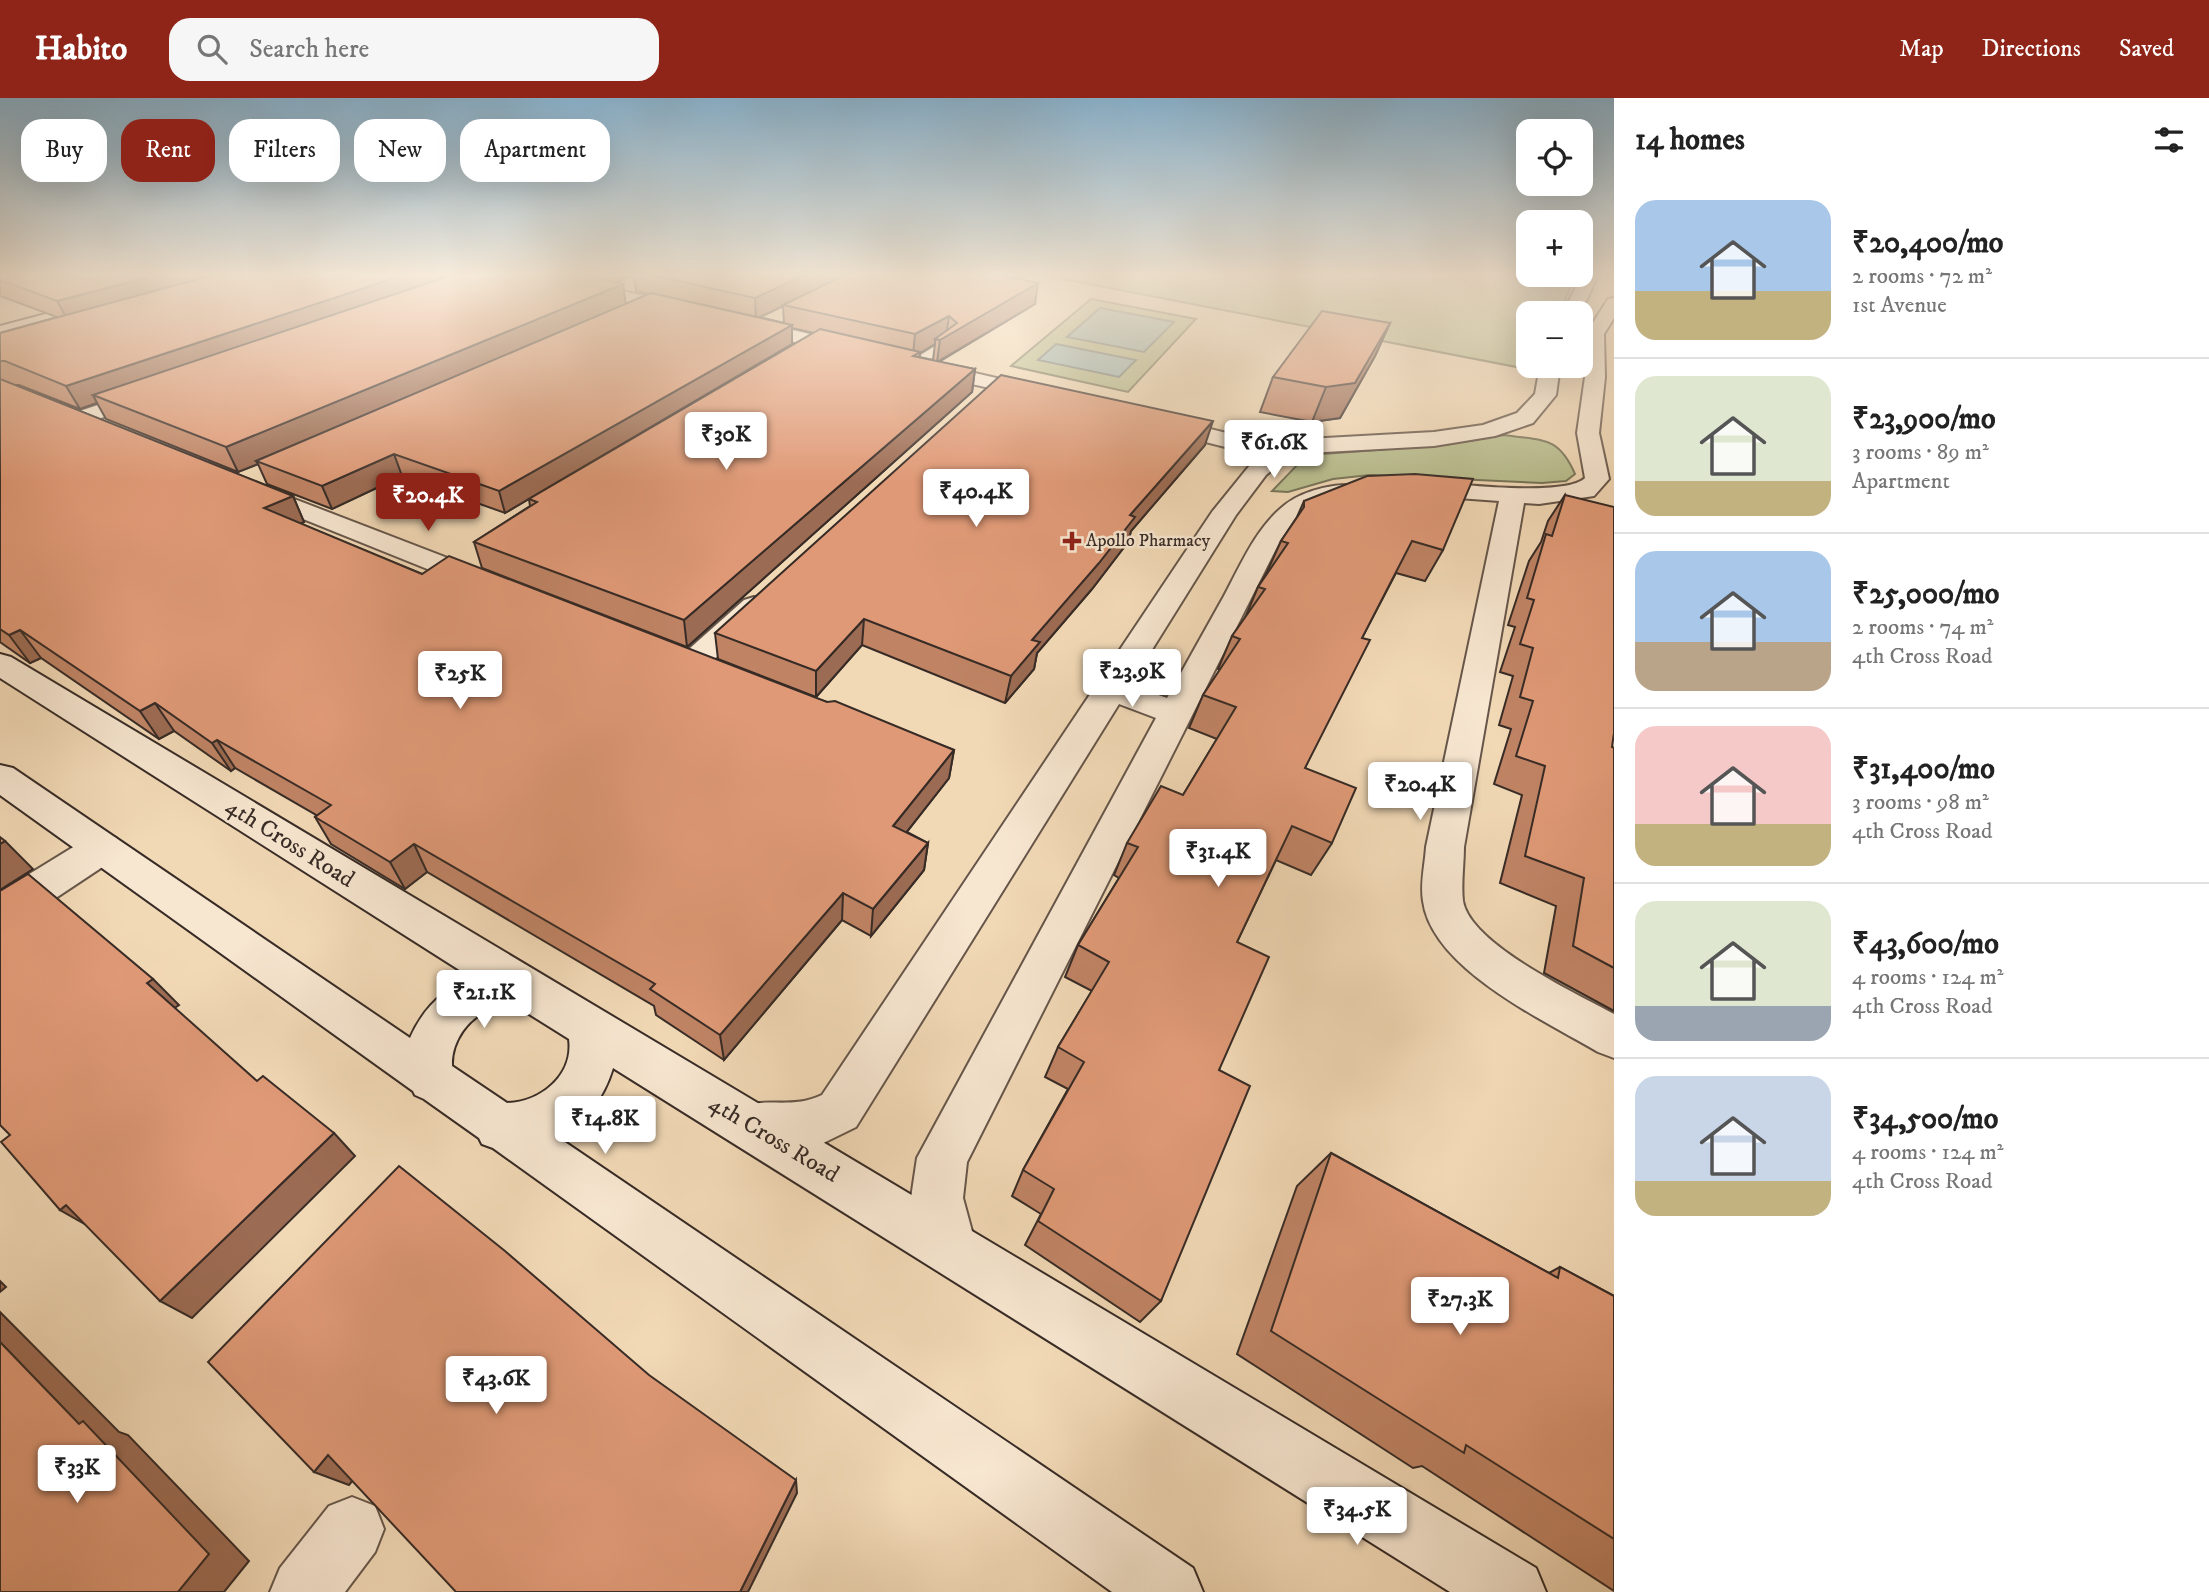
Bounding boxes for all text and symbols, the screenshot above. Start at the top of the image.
search box [169,18,659,81]
text: Habito [35,29,127,70]
icon: search [193,30,231,68]
text: Search here [249,33,369,66]
text: Map [1899,34,1944,64]
text: Directions [1982,34,2081,64]
text: Saved [2119,34,2174,64]
chip: Buy [21,119,107,182]
chip: Rent [121,119,215,182]
chip: Filters [229,119,340,182]
chip: New [354,119,446,182]
chip: Apartment [460,119,610,182]
map controls [1516,119,1593,378]
button: locate [1516,119,1593,196]
icon: filters [2150,121,2188,159]
text: 14 homes [1635,122,1745,159]
button: + [1516,210,1593,287]
text: ₹20,400/mo [1852,225,2003,262]
icon: home [1691,228,1775,312]
text: 2 rooms · 72 m² [1852,262,1992,291]
text: 1st Avenue [1852,291,1947,320]
button: − [1516,301,1593,378]
text: ₹23,900/mo [1852,401,1996,438]
icon: home [1691,404,1775,488]
pin: ₹30K [685,412,767,472]
text: ₹30K [701,420,751,449]
pin: ₹61.6K [1217,420,1331,480]
text: ₹61.6K [1240,428,1308,457]
text: 3 rooms · 89 m² [1852,438,1989,467]
text: Apartment [1852,467,1950,496]
pin: ₹40.4K [919,470,1033,529]
pin: ₹20.4K [371,474,485,533]
text: ₹40.4K [939,477,1013,506]
text: ₹20.4K [392,481,464,510]
place label: Apollo Pharmacy [1086,530,1211,552]
marker: Apollo Pharmacy [1064,533,1080,549]
text: ₹25,000/mo [1852,576,1999,613]
icon: home [1691,579,1775,663]
text: 2 rooms · 74 m² [1852,613,1993,642]
text: 4th Cross Road [1852,642,1992,671]
pin: ₹23.9K [1075,650,1189,709]
pin: ₹25K [419,652,501,711]
text: ₹23.9K [1099,657,1165,686]
text: ₹25K [434,659,486,688]
text: ₹31,400/mo [1852,751,1995,788]
icon: home [1691,754,1775,838]
pin: ₹20.4K [1363,762,1477,822]
text: ₹20.4K [1384,770,1456,799]
text: 3 rooms · 98 m² [1852,788,1989,817]
street label: 4th Cross Road [220,791,360,895]
text: 4th Cross Road [1852,817,1992,846]
pin: ₹31.4K [1161,830,1275,889]
text: ₹31.4K [1185,837,1251,866]
text: ₹43,600/mo [1852,926,1999,963]
icon: home [1691,929,1775,1013]
text: 4 rooms · 124 m² [1852,963,2003,992]
pin: ₹21.1K [427,970,541,1030]
text: ₹21.1K [453,978,515,1007]
text: 4th Cross Road [1852,992,1992,1021]
street label: 4th Cross Road [703,1088,845,1190]
pin: ₹14.8K [548,1096,662,1156]
text: ₹34,500/mo [1852,1101,1998,1138]
text: ₹14.8K [571,1104,639,1133]
icon: home [1691,1104,1775,1188]
text: 4 rooms · 124 m² [1852,1138,2003,1167]
text: 4th Cross Road [1852,1167,1992,1196]
pin: ₹27.3K [1403,1278,1517,1337]
text: ₹27.3K [1427,1285,1493,1314]
pin: ₹43.6K [439,1356,553,1416]
text: ₹43.6K [462,1364,530,1393]
pin: ₹33K [36,1446,118,1505]
text: ₹33K [54,1453,100,1482]
pin: ₹34.5K [1300,1488,1414,1547]
text: ₹34.5K [1323,1495,1391,1524]

